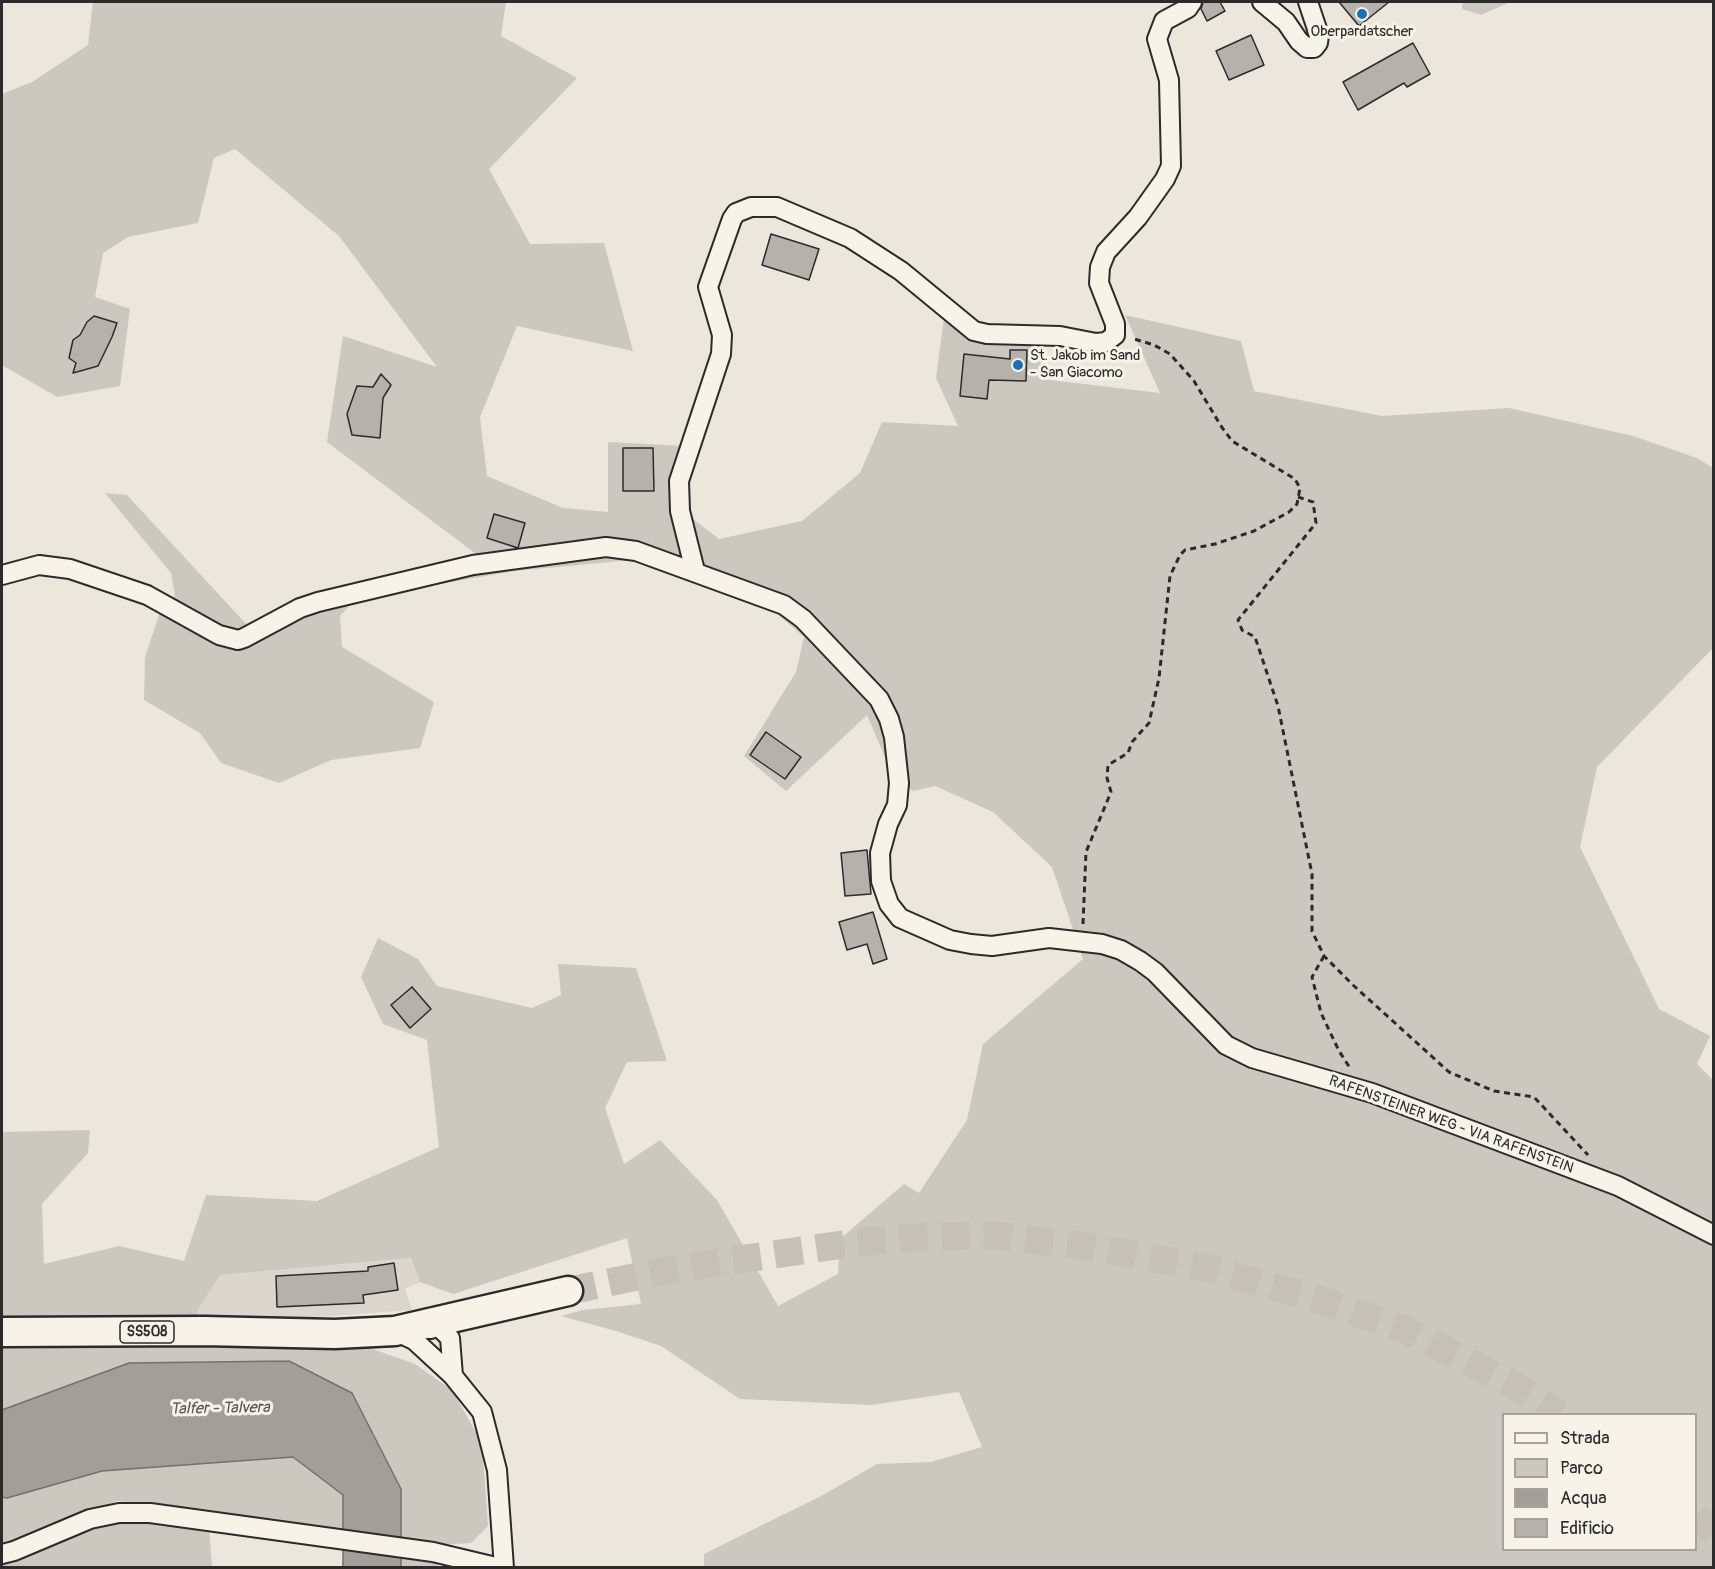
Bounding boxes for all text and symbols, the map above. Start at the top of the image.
marker: Oberpardatscher [1355,7,1369,21]
place label: Oberpardatscher [1311,23,1413,41]
place label: St. Jakob im Sand - San Giacomo [1030,347,1140,382]
marker: St. Jakob im Sand - San Giacomo [1011,358,1025,372]
street label: RAFENSTEINER WEG - VIA RAFENSTEIN [1326,1072,1576,1178]
road number: SS508 [120,1321,174,1343]
water label: Talfer - Talvera [170,1399,270,1419]
legend [1502,1413,1697,1551]
text: Strada [1560,1427,1610,1450]
text: Parco [1560,1457,1603,1480]
text: Acqua [1560,1487,1607,1510]
text: Edificio [1560,1517,1614,1540]

